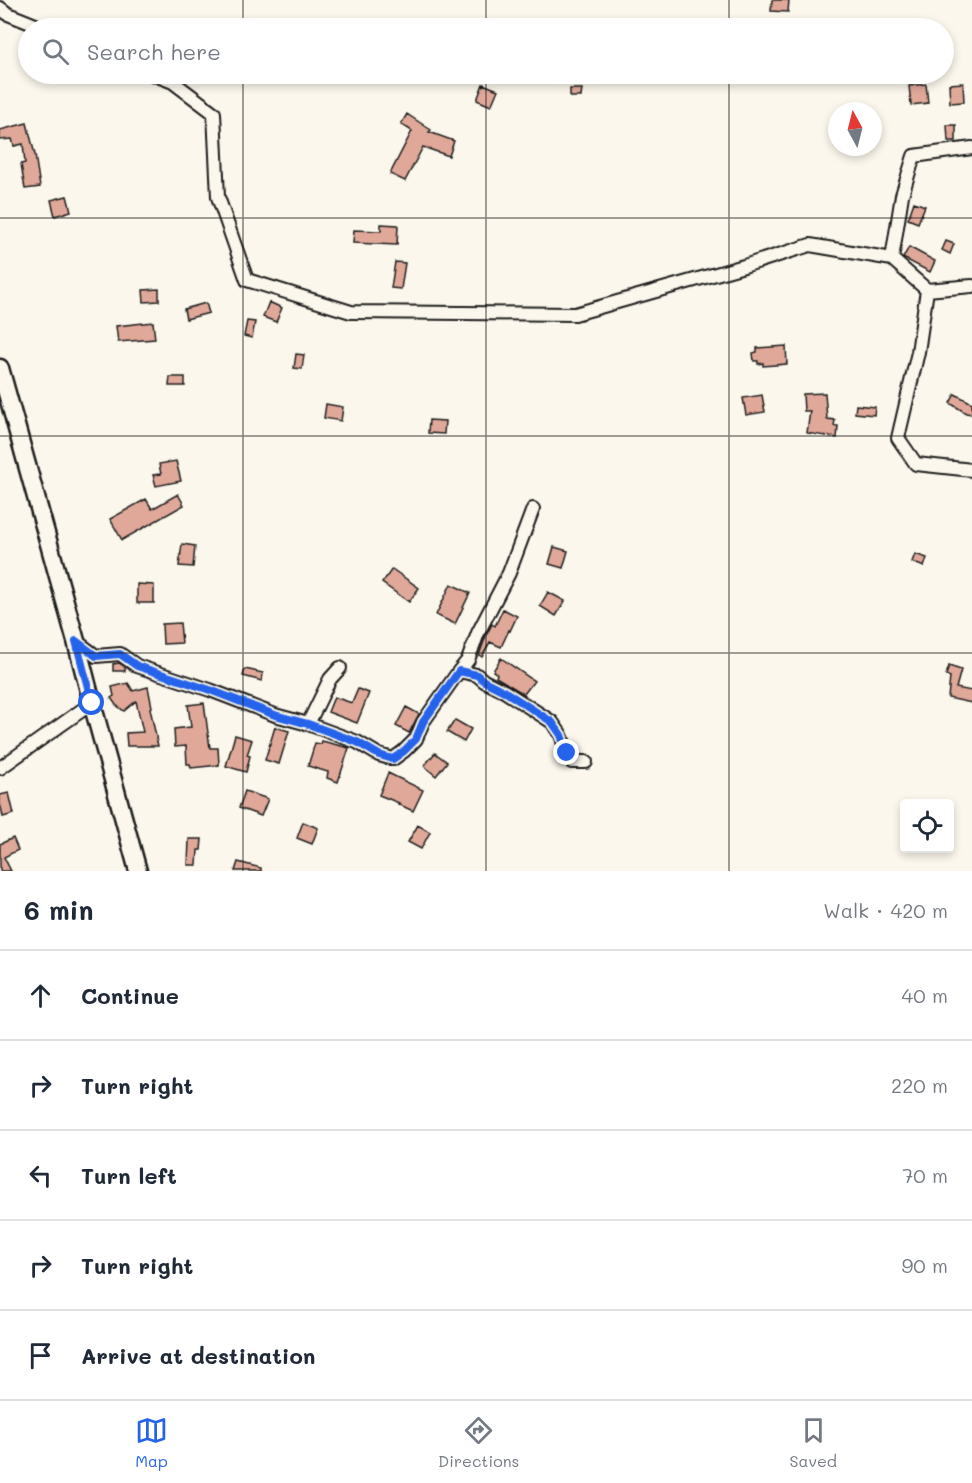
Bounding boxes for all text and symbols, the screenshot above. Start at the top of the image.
search box [18,18,954,84]
icon: search [39,35,72,68]
text: Search here [87,37,221,66]
north arrow [828,102,882,156]
route start [78,689,104,715]
route end [553,739,579,765]
map controls [900,799,954,853]
button: locate [900,799,954,853]
text: 6 min [24,893,93,927]
text: Walk · 420 m [823,897,948,923]
icon: ahead [24,979,57,1012]
text: Continue [81,981,179,1010]
text: 40 m [902,982,948,1008]
icon: right [24,1069,57,1102]
text: Turn right [81,1071,193,1100]
text: 220 m [891,1072,948,1098]
icon: left [24,1159,57,1192]
text: Turn left [81,1161,177,1190]
text: 70 m [902,1162,948,1188]
icon: right [24,1249,57,1282]
text: Turn right [81,1251,193,1280]
text: 90 m [902,1252,948,1278]
icon: arrive [24,1339,57,1372]
text: Arrive at destination [81,1341,316,1370]
tab: Map [135,1414,168,1471]
tab: Directions [438,1414,519,1471]
tab: Saved [789,1414,837,1471]

